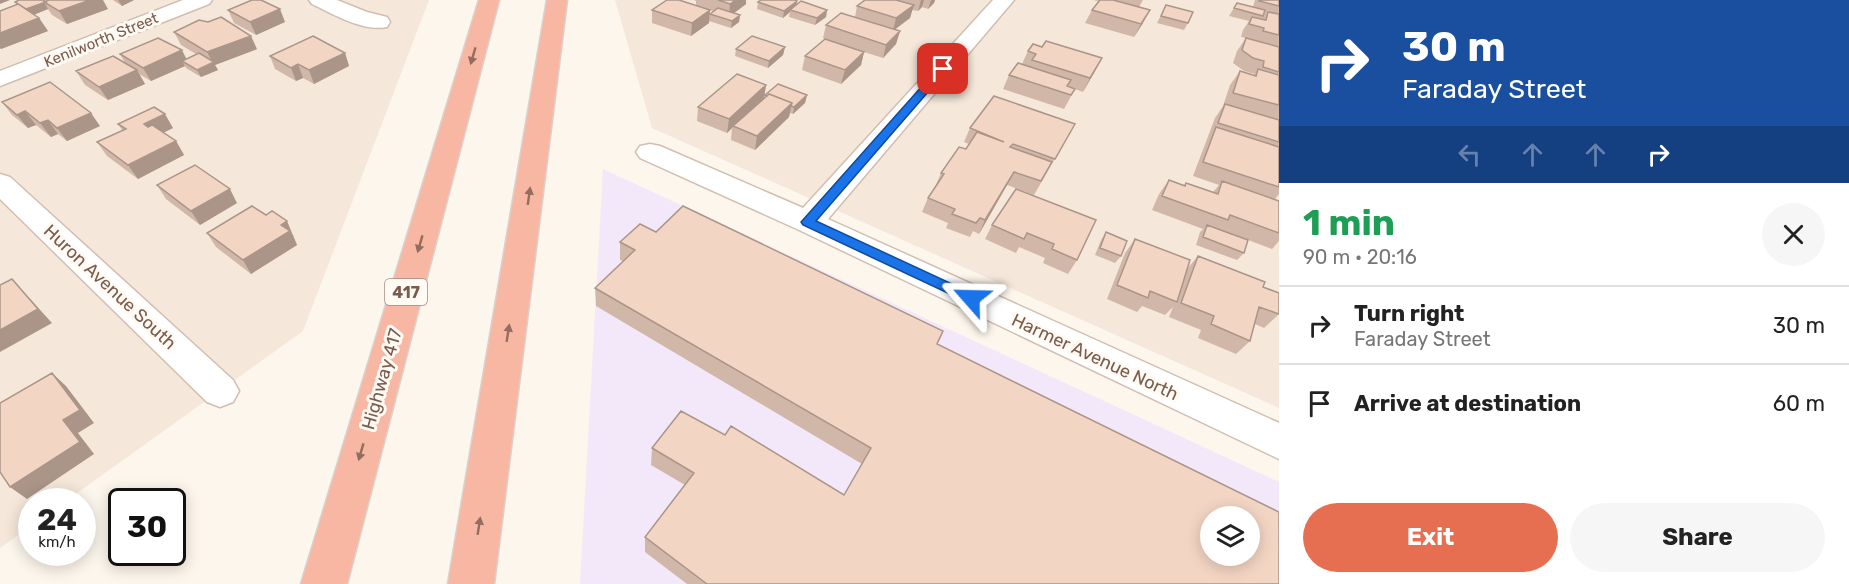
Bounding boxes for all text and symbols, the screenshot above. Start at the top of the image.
street label: Kenilworth Street [41,9,161,71]
text: 30 m [1402,22,1506,72]
icon: right [1303,24,1381,102]
pin [917,43,968,94]
one-way arrow [467,47,477,65]
icon: arrive [926,52,959,85]
text: Faraday Street [1402,73,1586,105]
icon: left [1453,138,1486,171]
icon: ahead [1516,138,1549,171]
icon: ahead [1579,138,1612,171]
icon: right [1642,138,1675,171]
one-way arrow [524,187,533,206]
text: 1 min [1303,201,1395,244]
button: close [1762,203,1825,266]
street label: Huron Avenue South [39,220,181,354]
one-way arrow [415,235,424,253]
text: 90 m · 20:16 [1303,245,1417,269]
position arrow [939,266,1003,330]
road number: 417 [385,279,427,305]
text: Turn right [1354,300,1464,327]
street label: Harmer Avenue North [1008,309,1182,405]
icon: right [1303,309,1336,342]
text: 30 m [1773,312,1825,339]
one-way arrow [504,324,513,343]
street label: Highway 417 [357,326,407,432]
text: Faraday Street [1354,327,1491,351]
icon: arrive [1303,387,1336,420]
text: Arrive at destination [1354,390,1581,417]
text: 60 m [1773,390,1825,417]
one-way arrow [356,443,365,461]
speed limit sign: 30 [108,488,186,566]
text: 24 [37,502,77,538]
button: Exit [1303,503,1558,572]
button: Share [1570,503,1825,572]
map controls [1200,506,1260,566]
button: layers [1200,506,1260,566]
one-way arrow [475,517,484,536]
text: km/h [38,533,76,551]

